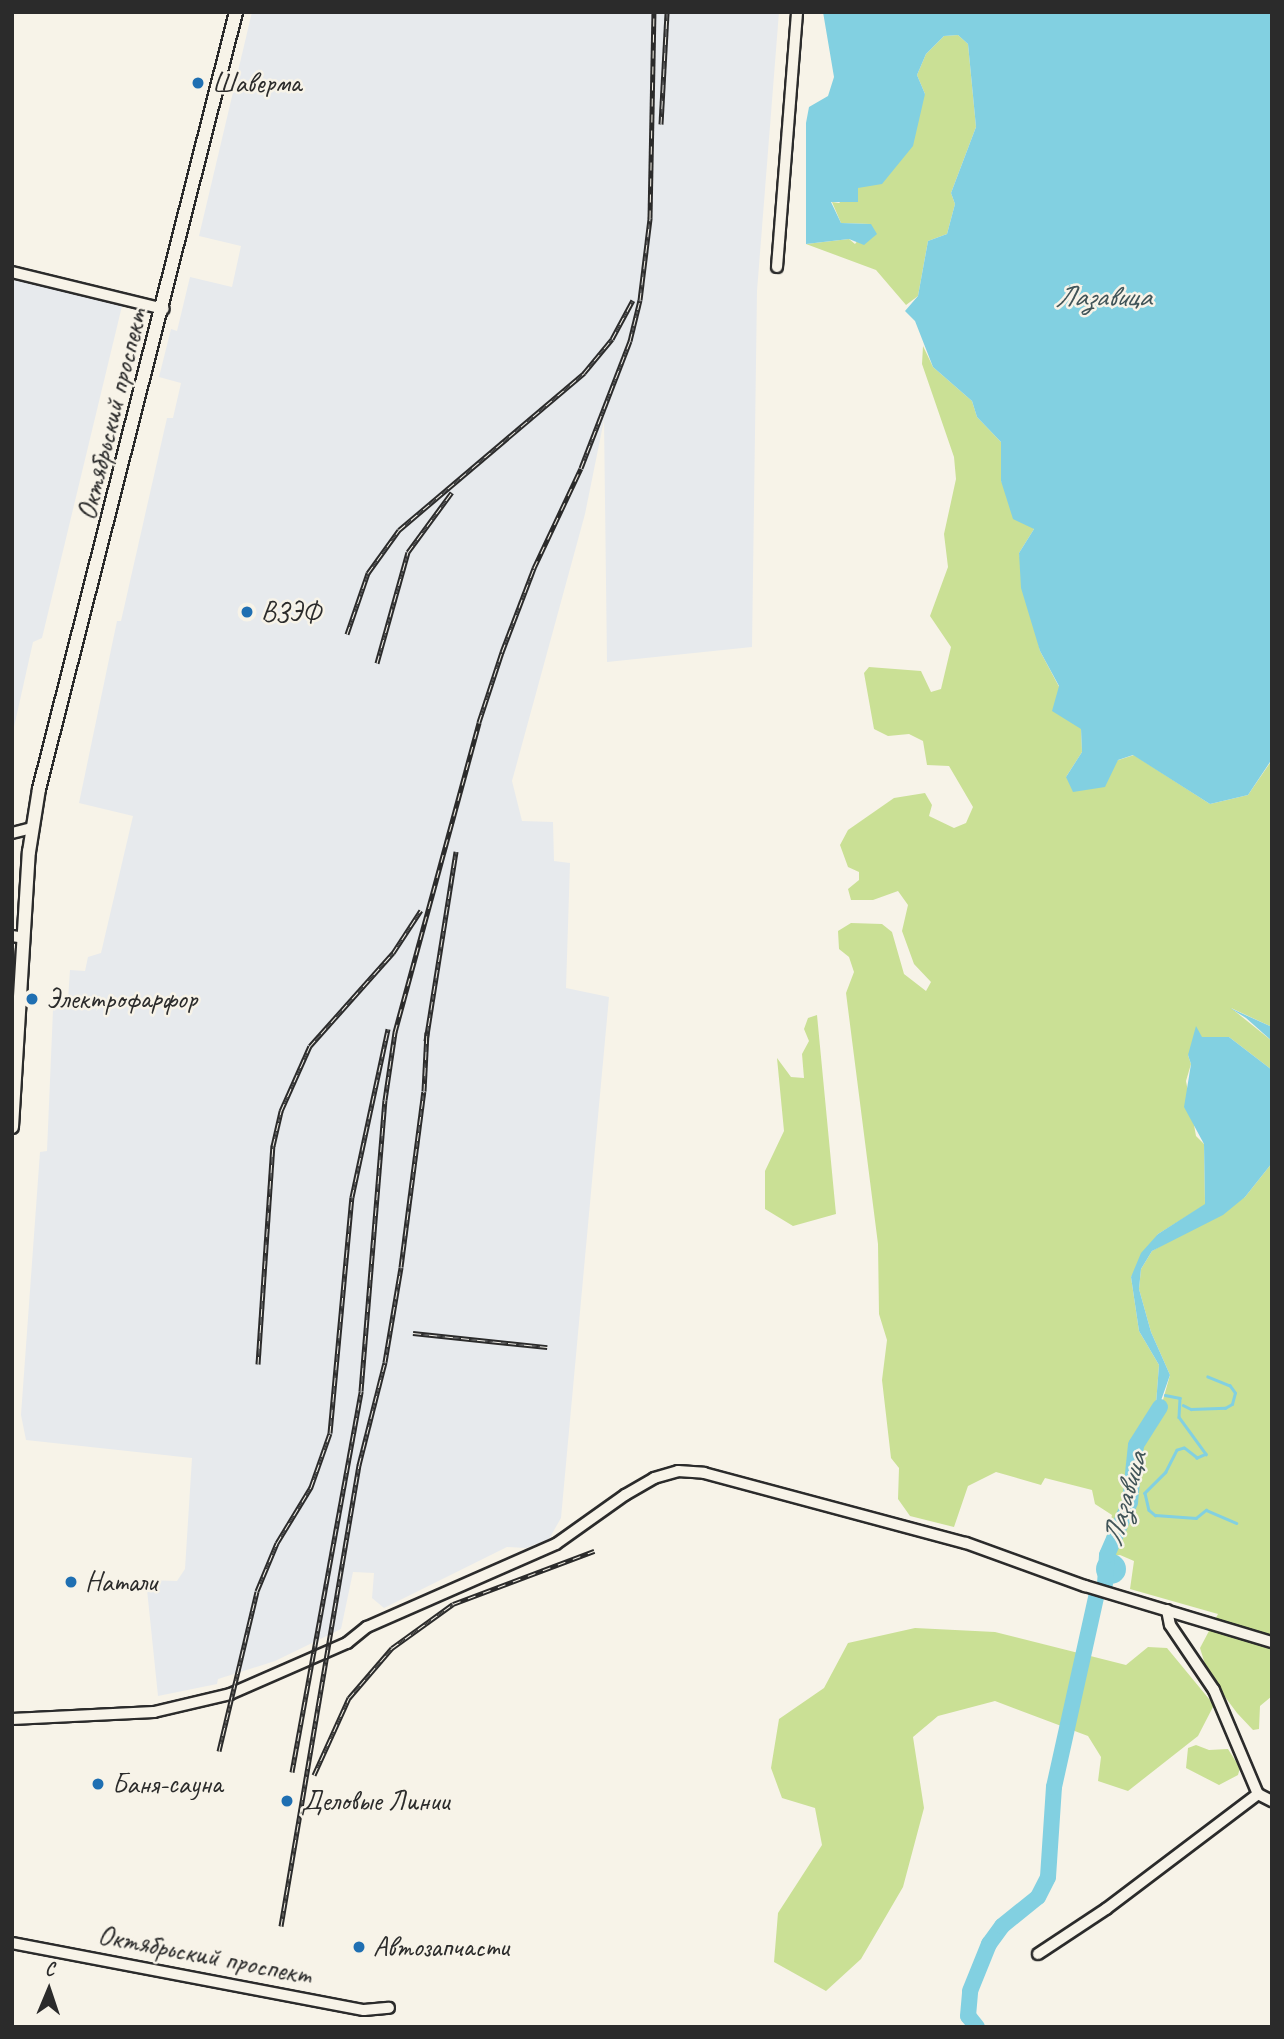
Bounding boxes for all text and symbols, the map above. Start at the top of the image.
place label: Шаверма [212,66,301,100]
marker: Шаверма [190,75,206,91]
water label: Лазавица [1055,278,1151,314]
street label: Октябрьский проспект [69,305,155,523]
place label: ВЗЭФ [261,595,320,629]
marker: ВЗЭФ [239,604,255,620]
place label: Электрофарфор [46,982,197,1016]
marker: Электрофарфор [24,991,40,1007]
water label: Лазавица [1093,1448,1155,1550]
place label: Натали [85,1565,157,1599]
marker: Натали [63,1574,79,1590]
place label: Баня-сауна [112,1767,222,1801]
marker: Баня-сауна [90,1776,106,1792]
place label: Деловые Линии [301,1784,450,1818]
marker: Деловые Линии [279,1793,295,1809]
street label: Октябрьский проспект [95,1918,315,1992]
place label: Автозапчасти [373,1930,509,1964]
marker: Автозапчасти [351,1939,367,1955]
north arrow [14,1955,84,2025]
text: С [45,1957,55,1981]

